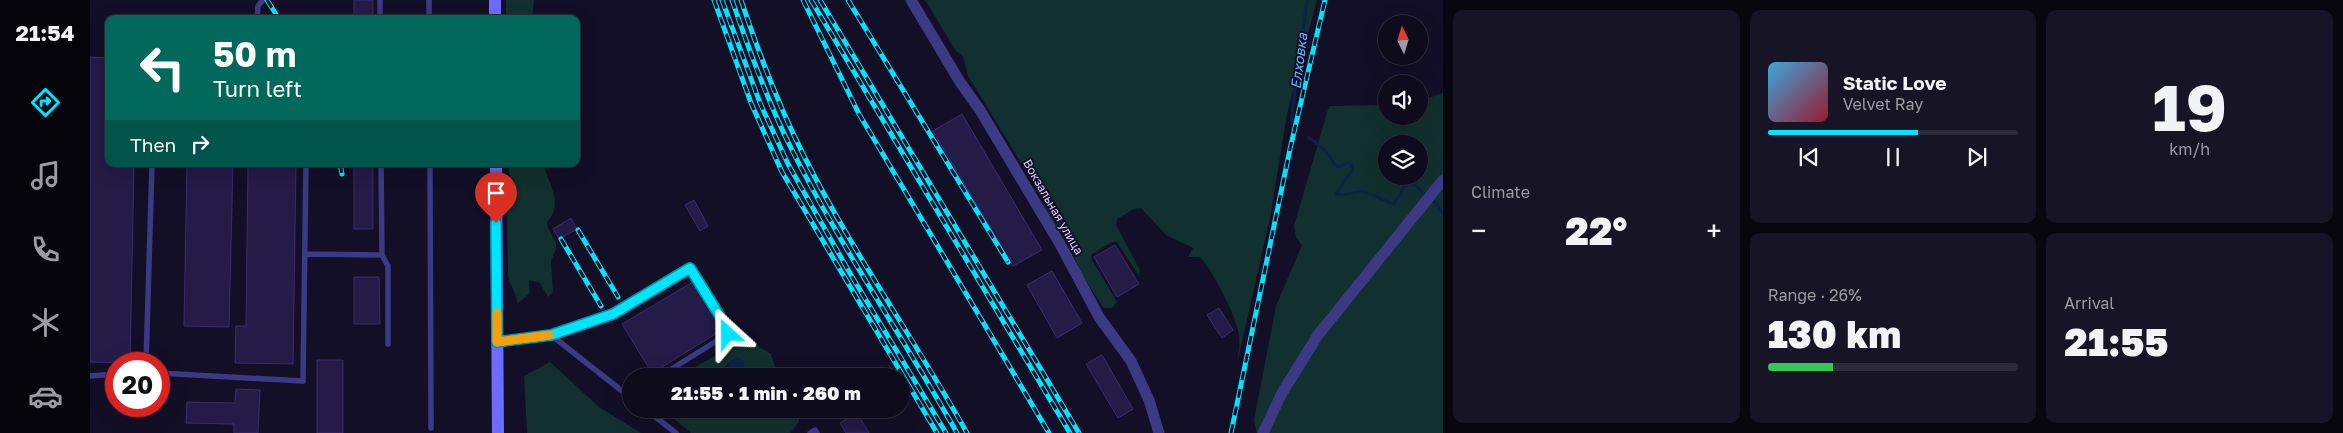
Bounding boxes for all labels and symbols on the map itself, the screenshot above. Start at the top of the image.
north arrow [1378,15,1428,65]
water label: Елховка [1287,31,1311,90]
street label: Вокзальная улица [1020,156,1087,257]
pin [475,172,517,223]
position arrow [701,307,753,359]
speed limit sign: 20 [105,352,170,417]

